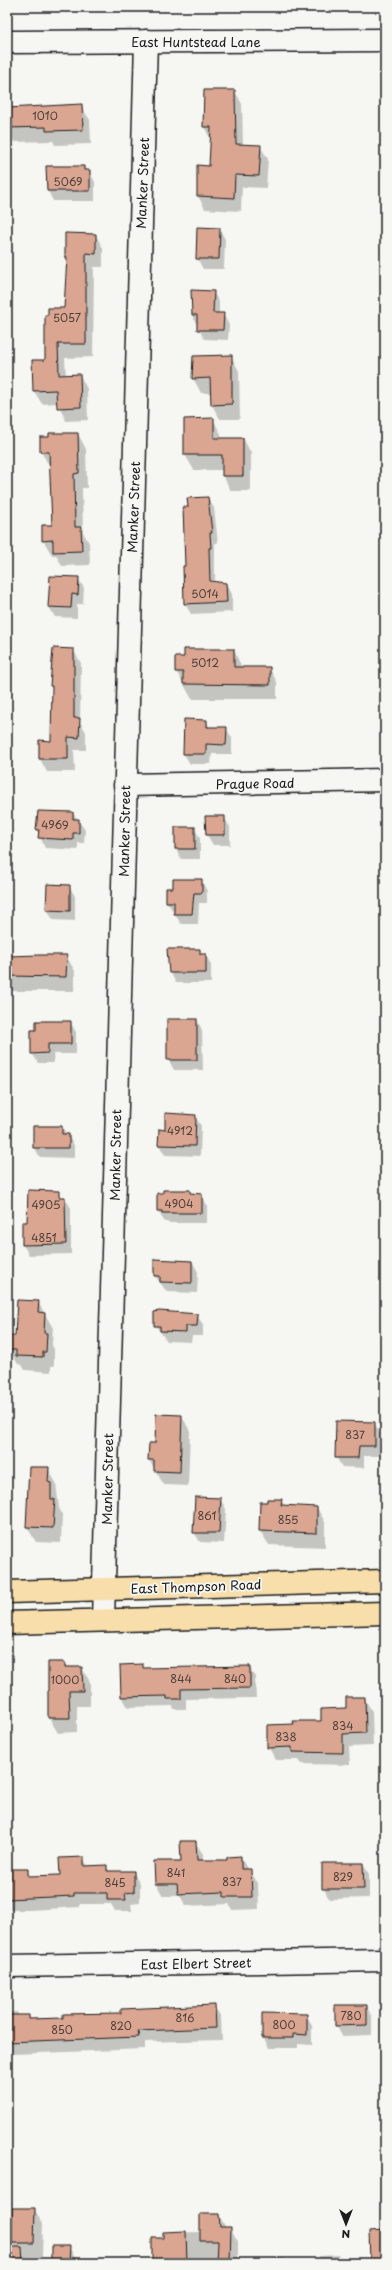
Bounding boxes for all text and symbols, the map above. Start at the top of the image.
street label: East Huntstead Lane [131,32,261,51]
house number: 1010 [32,107,58,124]
street label: Manker Street [131,137,153,229]
house number: 5069 [54,173,82,190]
house number: 5057 [53,309,81,326]
street label: Manker Street [122,461,144,553]
house number: 5014 [191,585,219,602]
house number: 5012 [191,654,219,671]
street label: Prague Road [215,773,295,793]
street label: Manker Street [114,785,134,877]
house number: 4969 [41,816,69,833]
street label: Manker Street [105,1109,125,1201]
house number: 4912 [167,1122,193,1139]
house number: 4904 [165,1195,193,1212]
house number: 4905 [31,1196,61,1213]
house number: 4851 [31,1229,57,1246]
house number: 837 [345,1426,365,1443]
street label: Manker Street [97,1433,117,1525]
house number: 861 [198,1507,216,1524]
house number: 855 [278,1511,298,1528]
street label: East Thompson Road [130,1574,262,1598]
house number: 844 [170,1670,192,1687]
house number: 840 [224,1670,246,1687]
house number: 1000 [51,1671,79,1688]
house number: 834 [332,1717,354,1734]
house number: 838 [275,1728,297,1745]
house number: 841 [167,1864,185,1881]
house number: 829 [333,1868,353,1885]
house number: 837 [222,1873,242,1890]
house number: 845 [105,1874,125,1891]
street label: East Elbert Street [140,1953,252,1973]
house number: 780 [341,2007,361,2024]
house number: 816 [176,2009,194,2026]
house number: 800 [272,2016,296,2033]
house number: 820 [110,2017,132,2034]
house number: 850 [51,2021,73,2038]
north arrow [326,2204,366,2244]
text: N [341,2226,350,2243]

